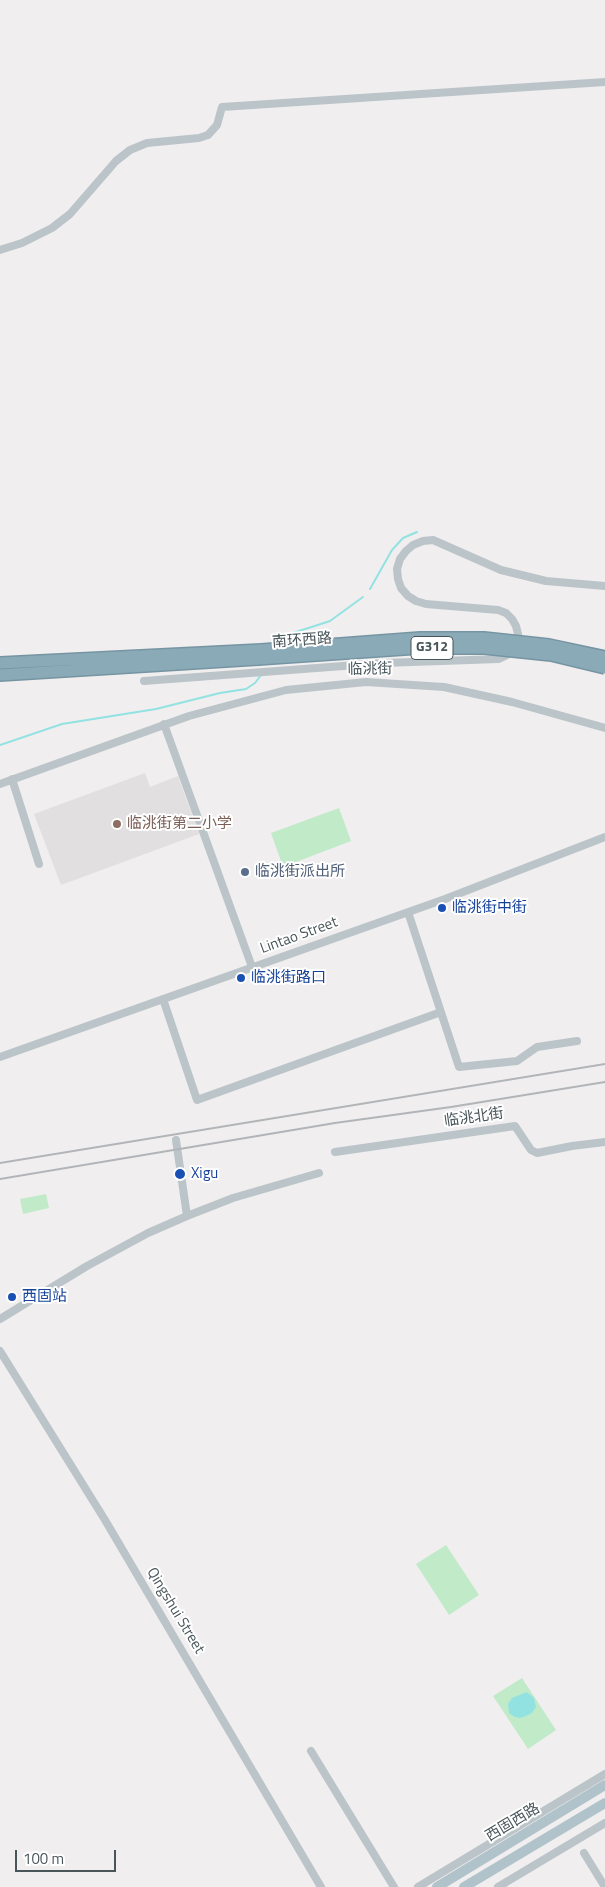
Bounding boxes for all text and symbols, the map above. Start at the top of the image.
street label: 南环西路 [271,630,333,652]
road number: G312 [411,636,453,660]
street label: 临洮街 [347,661,393,679]
place label: 临洮街第二小学 [127,815,232,833]
marker: 临洮街第二小学 [111,818,123,830]
place label: 临洮街派出所 [255,863,345,881]
marker: 临洮街派出所 [239,866,251,878]
place label: 临洮街中街 [452,899,527,917]
marker: 临洮街中街 [436,902,448,914]
street label: Lintao Street [258,914,340,958]
place label: 临洮街路口 [251,969,326,987]
marker: 临洮街路口 [235,972,247,984]
street label: 临洮北街 [443,1105,505,1131]
place label: Xigu [191,1165,218,1183]
marker: Xigu [173,1167,187,1181]
place label: 西固站 [22,1288,67,1306]
marker: 西固站 [6,1291,18,1303]
street label: Qingshui Street [142,1565,208,1657]
street label: 西固西路 [483,1800,543,1846]
scale bar [18,1840,119,1872]
text: 100 m [23,1847,64,1870]

